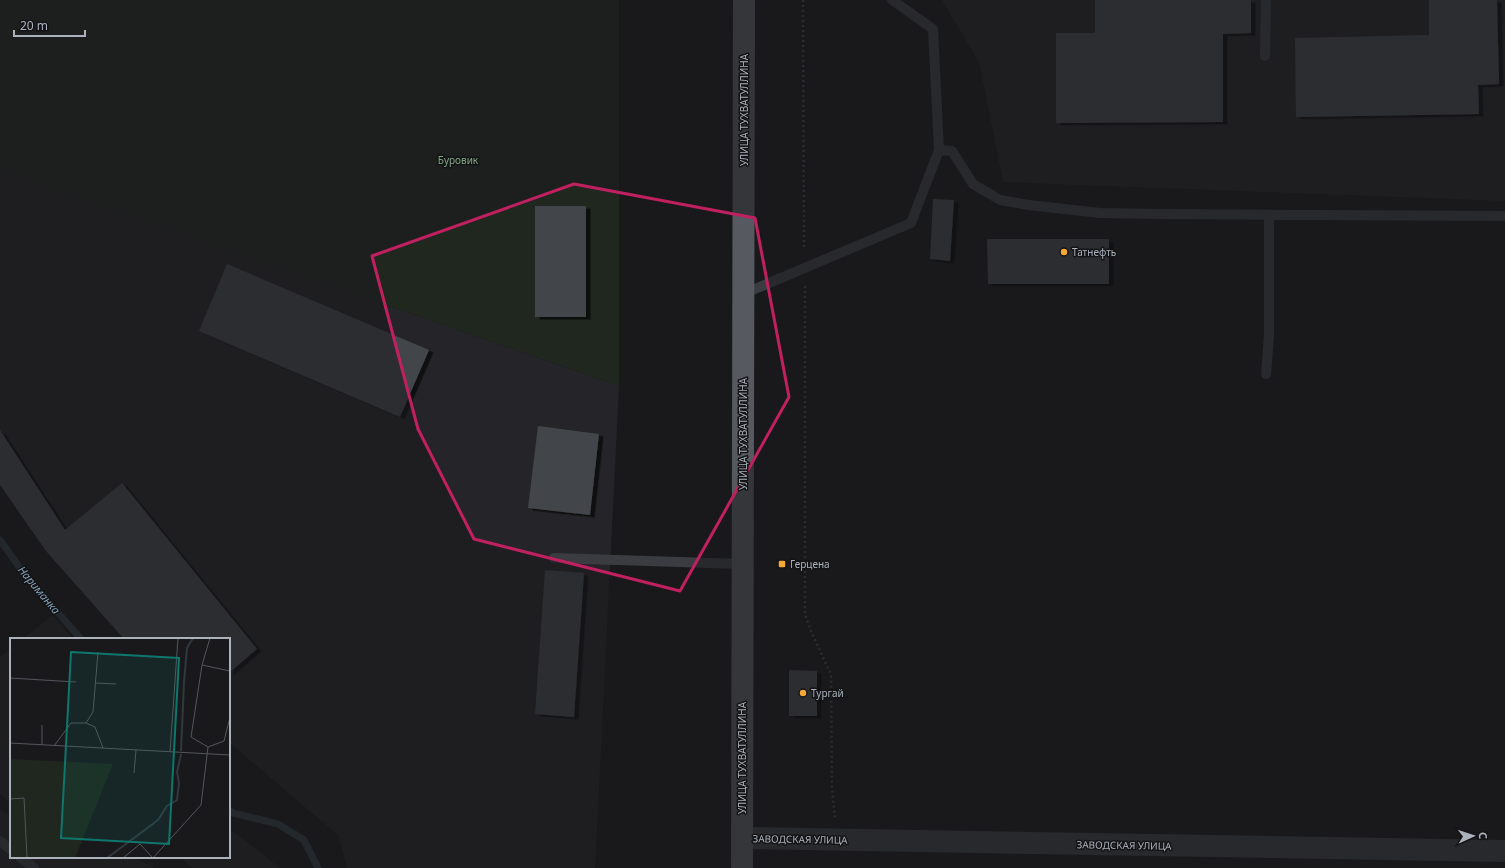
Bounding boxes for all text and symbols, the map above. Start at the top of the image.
scale bar [14,12,85,38]
text: 20 m [20,17,48,34]
street label: УЛИЦА ТУХВАТУЛЛИНА [737,53,751,166]
park label: Буровик [438,153,479,167]
place label: Татнефть [1072,245,1116,259]
marker: Татнефть [1059,247,1069,257]
street label: УЛИЦА ТУХВАТУЛЛИНА [736,377,750,490]
place label: Герцена [790,557,830,571]
marker: Герцена [777,559,787,569]
water label: Нариманка [15,562,64,617]
inset map [10,638,230,858]
place label: Тургай [811,686,844,700]
marker: Тургай [798,688,808,698]
street label: УЛИЦА ТУХВАТУЛЛИНА [735,701,749,814]
north arrow [1453,816,1493,856]
street label: ЗАВОДСКАЯ УЛИЦА [752,831,848,847]
text: С [1476,832,1491,839]
street label: ЗАВОДСКАЯ УЛИЦА [1076,837,1172,853]

